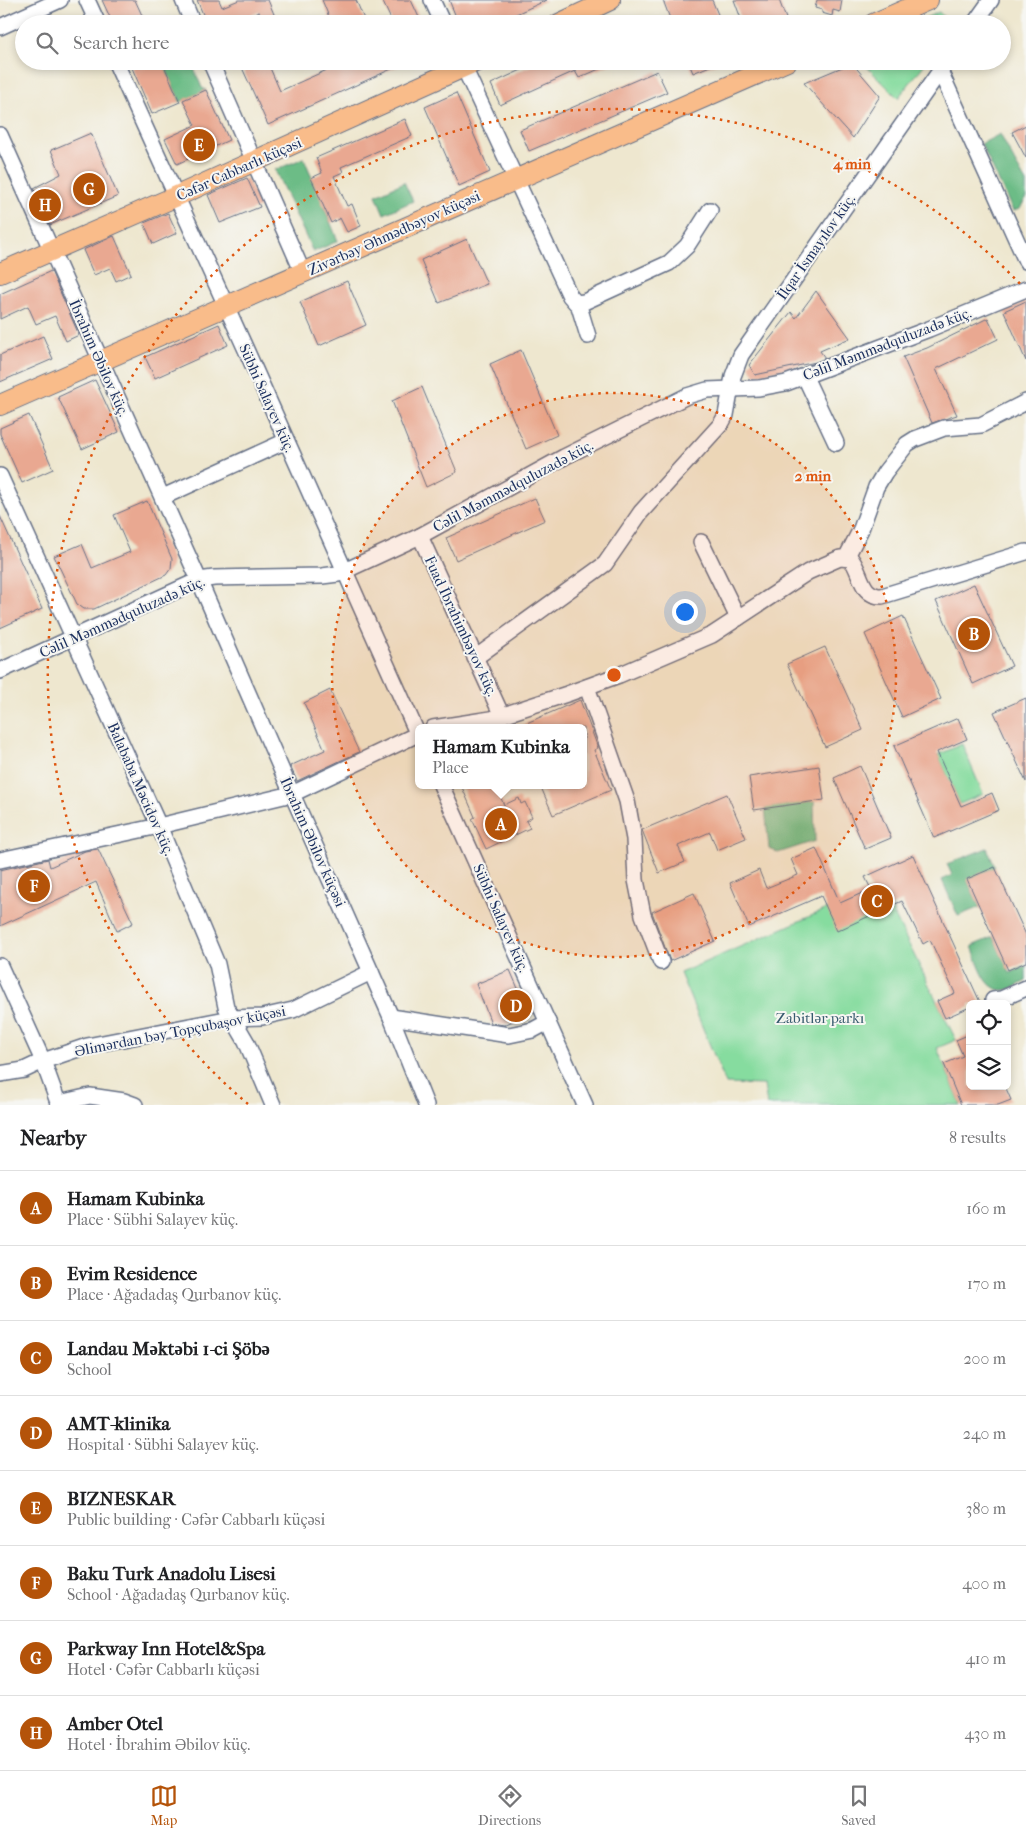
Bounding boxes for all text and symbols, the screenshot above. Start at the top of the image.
search box [15,15,1011,70]
icon: search [33,29,61,57]
text: Search here [73,32,169,54]
pin: E [183,126,215,164]
street label: Cəfər Cabbarlı küçəsi [174,133,305,205]
text: 4 min [832,155,871,173]
pin: G [73,170,105,208]
pin: H [29,186,61,224]
street label: Zivərbəy Əhmədbəyov küçəsi [305,187,484,279]
street label: İlqar İsmayılov küç. [773,191,859,303]
street label: İbrahim Əbilov küç. [65,297,133,419]
street label: Cəlil Məmmədquluzadə küç. [800,303,974,384]
street label: Sübhi Salayev küç. [235,341,299,455]
street label: Cəlil Məmmədquluzadə küç. [430,436,596,536]
text: 2 min [795,467,832,485]
street label: Fuad İbrahimbəyov küç. [421,553,502,699]
street label: Cəlil Məmmədquluzadə küç. [37,572,208,662]
your location [672,599,698,625]
pin: B [958,615,990,653]
centre of rings [605,666,623,684]
street label: Balababa Məcidov küç. [104,720,179,858]
popup [415,724,587,789]
text: Hamam Kubinka [432,736,570,758]
text: Place [432,758,469,777]
street label: İbrahim Əbilov küçəsi [276,774,350,910]
pin: A [485,805,517,843]
street label: Sübhi Salayev küç. [469,861,533,975]
pin: F [18,867,50,905]
pin: C [861,882,893,920]
pin: D [500,987,532,1025]
map controls [966,1000,1011,1090]
button: locate [966,1000,1011,1045]
street label: Əlimərdan bəy Topçubaşov küçəsi [73,1002,288,1060]
park label: Zabitlər parkı [776,1009,865,1027]
button: layers [966,1045,1011,1090]
text: Nearby [20,1126,86,1150]
text: 8 results [949,1128,1006,1147]
text: Hamam Kubinka [67,1188,204,1210]
text: A [31,1199,41,1218]
text: 160 m [966,1199,1006,1218]
text: Place · Sübhi Salayev küç. [67,1210,238,1229]
text: Evim Residence [67,1263,197,1285]
text: B [31,1274,41,1293]
text: 170 m [967,1274,1006,1293]
text: Place · Ağadadaş Qurbanov küç. [67,1285,281,1304]
text: Landau Məktəbi 1-ci Şöbə [67,1338,270,1360]
text: C [31,1349,41,1368]
text: 200 m [963,1349,1006,1368]
text: School [67,1360,112,1379]
text: AMT-klinika [67,1413,170,1435]
text: D [30,1424,42,1443]
text: 240 m [963,1424,1006,1443]
text: Hospital · Sübhi Salayev küç. [67,1435,259,1454]
text: BIZNESKAR [67,1488,175,1510]
text: E [31,1499,41,1518]
text: 380 m [966,1499,1006,1518]
text: Public building · Cəfər Cabbarlı küçəsi [67,1510,325,1529]
text: Baku Turk Anadolu Lisesi [67,1563,276,1585]
text: F [32,1574,40,1593]
text: 400 m [962,1574,1006,1593]
text: School · Ağadadaş Qurbanov küç. [67,1585,290,1604]
text: Parkway Inn Hotel&Spa [67,1638,265,1660]
text: G [30,1649,42,1668]
text: 410 m [965,1649,1006,1668]
text: Hotel · Cəfər Cabbarlı küçəsi [67,1660,260,1679]
text: Amber Otel [67,1713,163,1735]
text: H [30,1724,42,1743]
text: 430 m [964,1724,1006,1743]
text: Hotel · İbrahim Əbilov küç. [67,1735,250,1754]
tab: Map [150,1782,178,1829]
tab: Directions [478,1782,541,1829]
tab: Saved [841,1782,876,1829]

